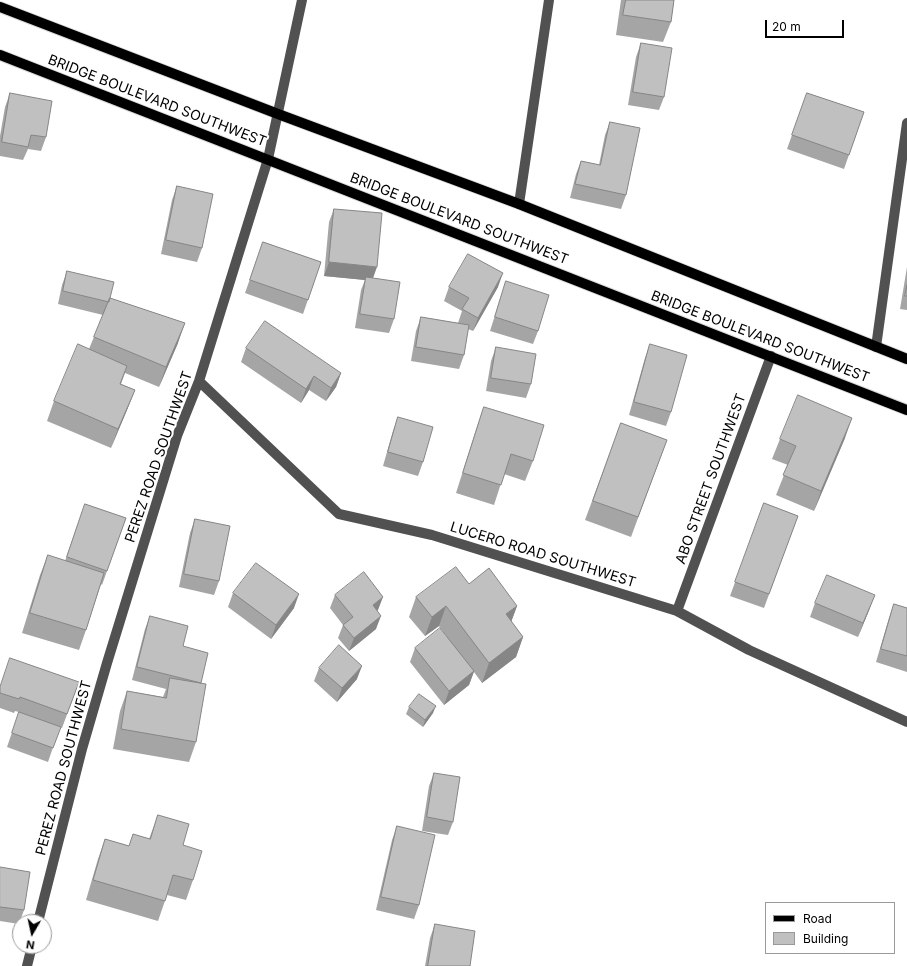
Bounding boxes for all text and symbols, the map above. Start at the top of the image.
scale bar [767,12,846,38]
text: 20 m [772,19,801,34]
street label: BRIDGE BOULEVARD SOUTHWEST [45,51,269,151]
street label: BRIDGE BOULEVARD SOUTHWEST [347,169,571,269]
street label: BRIDGE BOULEVARD SOUTHWEST [648,287,872,387]
street label: PEREZ ROAD SOUTHWEST [122,369,196,545]
street label: ABO STREET SOUTHWEST [672,392,750,566]
street label: LUCERO ROAD SOUTHWEST [448,519,638,591]
street label: PEREZ ROAD SOUTHWEST [33,679,95,857]
legend [765,902,895,954]
text: Road [803,911,832,926]
north arrow [12,914,52,954]
text: Building [803,931,848,946]
text: N [25,937,36,952]

